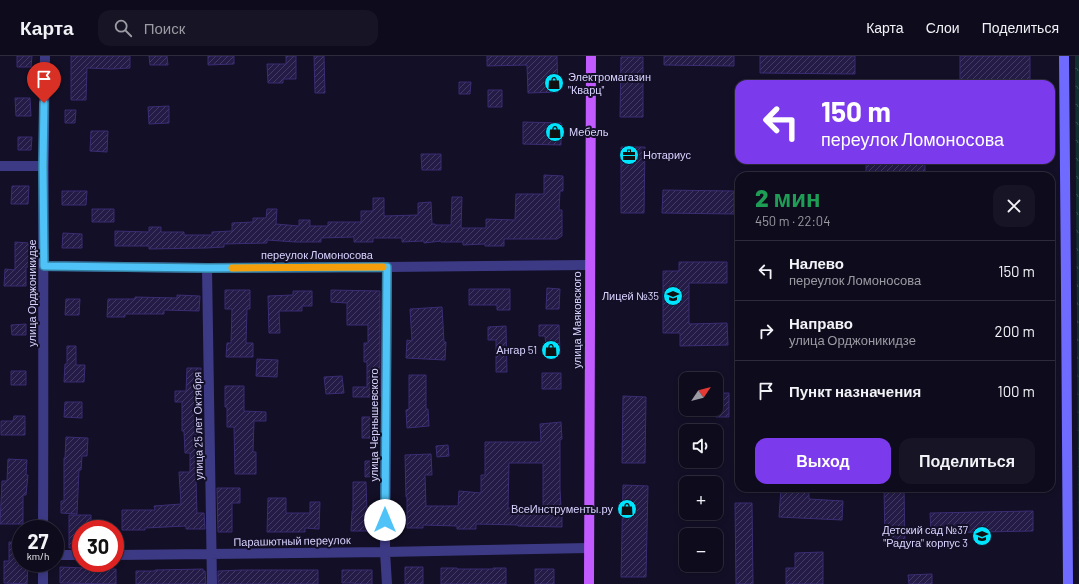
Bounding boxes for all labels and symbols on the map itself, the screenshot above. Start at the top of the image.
pin [27,62,61,103]
place label: Электромагазин "Кварц" [568,70,651,96]
shop icon: Электромагазин "Кварц" [543,72,565,94]
shop icon: Мебель [544,121,566,143]
place label: Мебель [569,125,609,138]
office icon: Нотариус [618,144,640,166]
place label: Нотариус [643,148,691,161]
street label: улица Орджоникидзе [25,239,38,347]
street label: переулок Ломоносова [261,248,374,261]
street label: улица Маяковского [570,271,583,369]
school or university icon: Лицей №35 [662,285,684,307]
place label: Лицей №35 [602,289,659,302]
shop icon: Ангар 51 [540,339,562,361]
place label: Ангар 51 [496,343,537,356]
street label: улица Чернышевского [367,368,380,482]
street label: улица 25 лет Октября [190,372,205,480]
north arrow [679,372,723,416]
shop icon: ВсеИнструменты.ру [616,498,638,520]
position arrow [364,499,406,541]
place label: ВсеИнструменты.ру [511,502,613,515]
speed limit sign: 30 [72,520,124,572]
place label: Детский сад №37 "Радуга" корпус 3 [882,523,968,549]
school or university icon: Детский сад №37 "Радуга" корпус 3 [971,525,993,547]
street label: Парашютный переулок [233,533,351,548]

